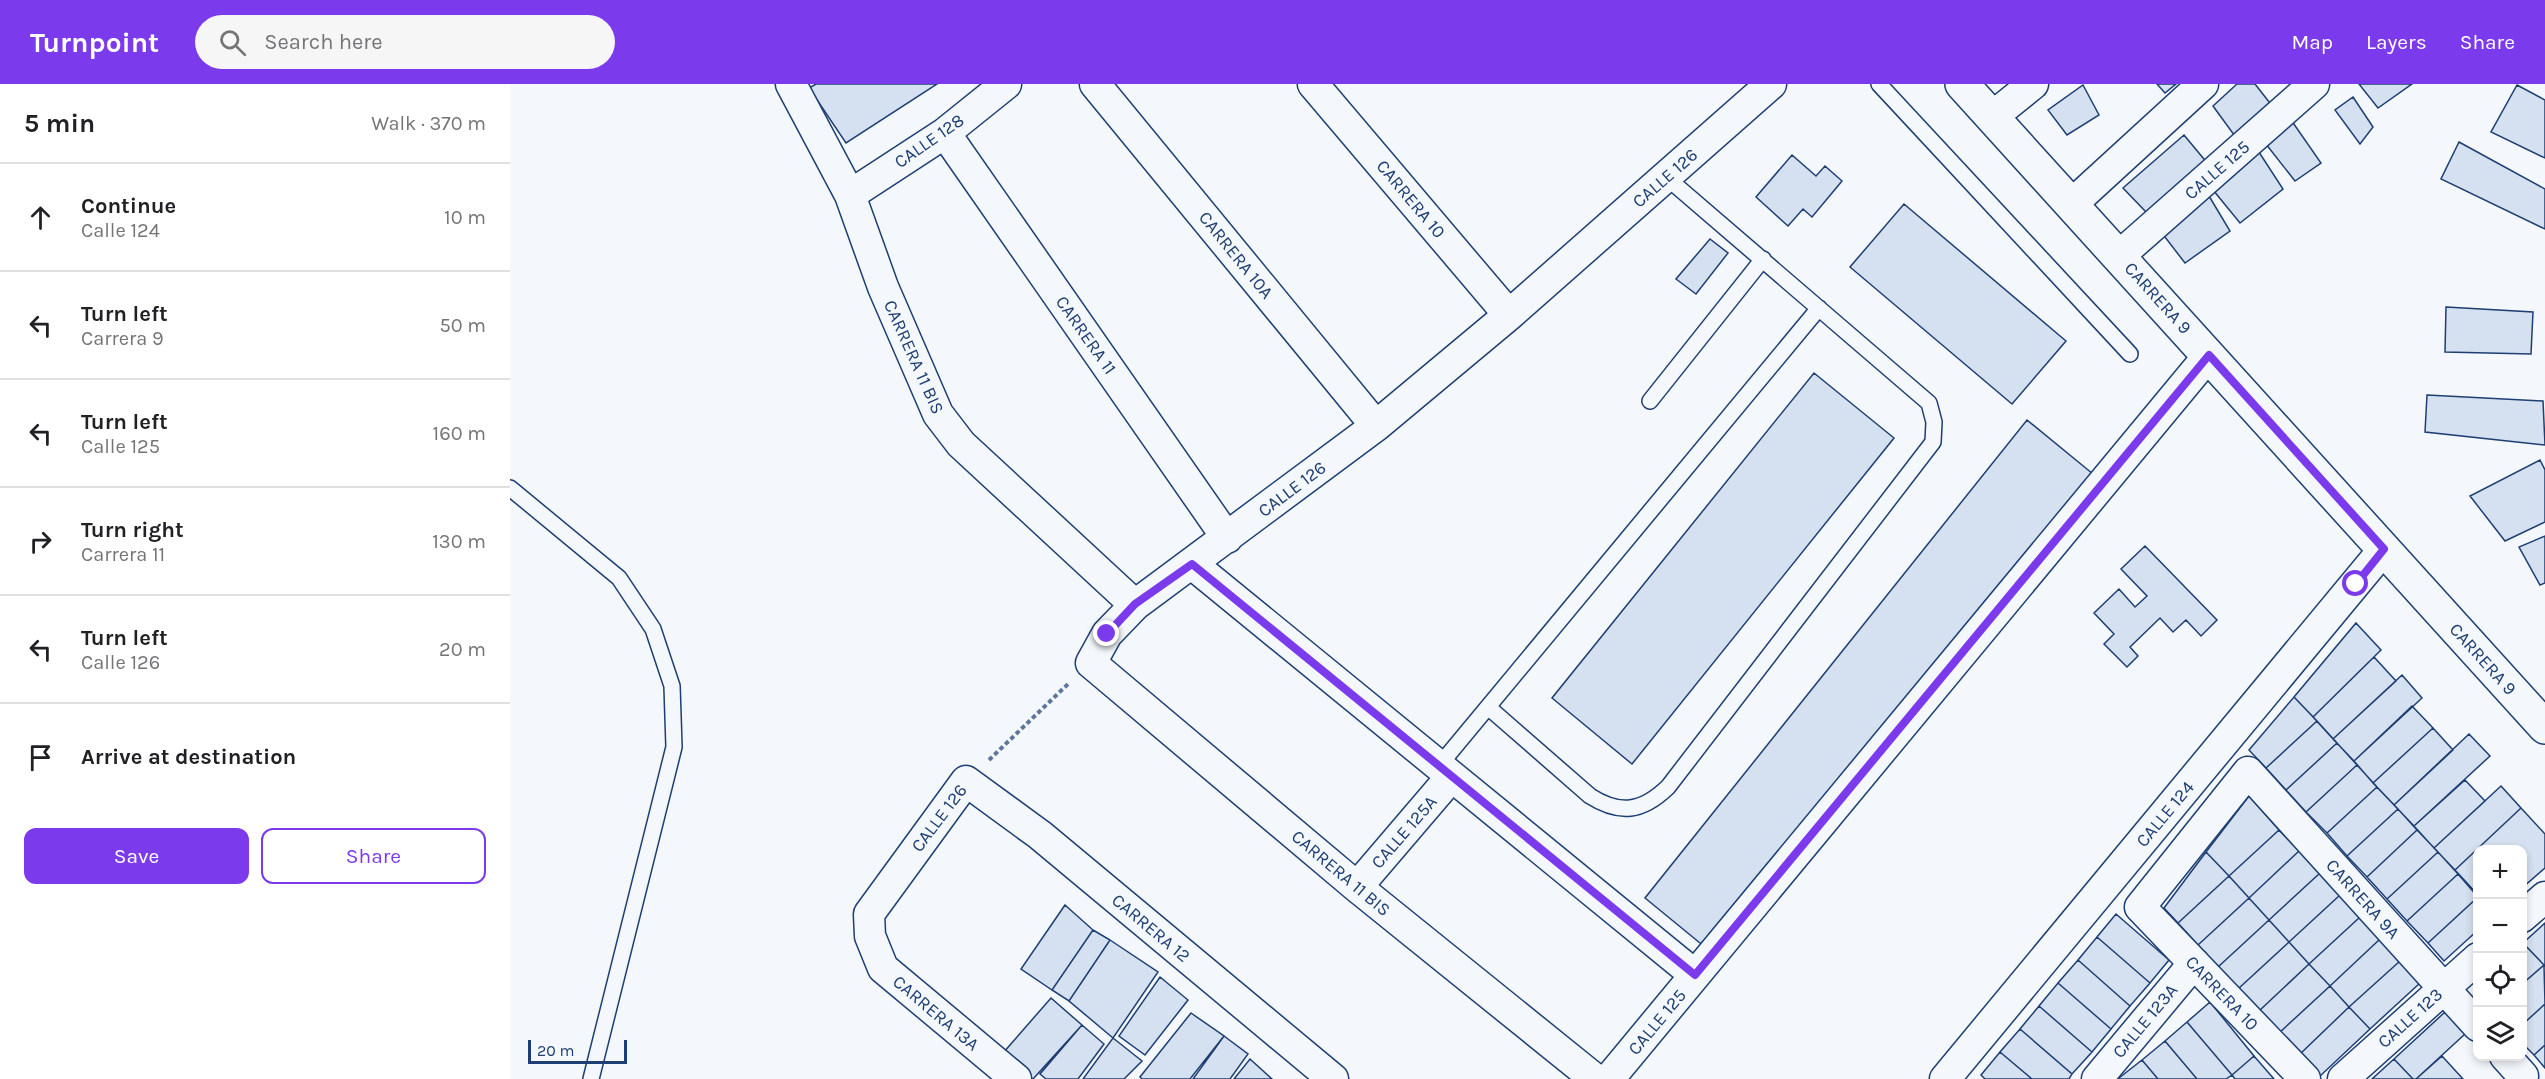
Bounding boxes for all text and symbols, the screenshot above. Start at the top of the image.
search box [195,15,615,69]
text: Turnpoint [30,26,159,59]
icon: search [216,26,249,59]
text: Search here [264,29,383,55]
text: Map [2291,30,2333,54]
text: Layers [2366,30,2427,54]
text: Share [2460,30,2515,54]
text: 5 min [24,108,95,139]
street label: CALLE 128 [890,109,968,173]
text: Walk · 370 m [371,112,486,135]
street label: CALLE 125 [2180,136,2254,204]
street label: CALLE 126 [1628,144,1702,212]
street label: CARRERA 10 [1372,155,1450,243]
text: Continue [81,193,176,219]
icon: ahead [24,201,57,234]
text: 10 m [444,206,486,229]
street label: CARRERA 10A [1194,207,1278,303]
text: Calle 124 [81,219,160,242]
street label: CARRERA 9 [2120,257,2196,339]
street label: CARRERA 11 [1051,291,1121,379]
street label: CARRERA 11 BIS [879,297,949,417]
text: Turn left [81,301,168,327]
icon: left [24,309,57,342]
text: 50 m [439,314,486,337]
text: Carrera 9 [81,327,164,350]
text: Turn left [81,409,168,435]
icon: left [24,417,57,450]
text: 160 m [433,422,486,445]
text: Calle 125 [81,435,160,458]
street label: CALLE 126 [1254,456,1330,522]
text: Turn right [81,517,184,543]
icon: right [24,525,57,558]
text: 130 m [432,530,486,553]
text: Carrera 11 [81,543,165,566]
route start [2342,570,2368,596]
street label: CARRERA 9 [2445,618,2521,700]
route end [1093,620,1119,646]
text: Turn left [81,625,168,651]
icon: left [24,633,57,666]
text: 20 m [439,638,486,661]
text: Calle 126 [81,651,160,674]
icon: arrive [24,741,57,774]
text: Arrive at destination [81,744,296,770]
street label: CALLE 124 [2131,777,2199,851]
street label: CALLE 126 [906,780,972,856]
street label: CALLE 125A [1366,791,1442,873]
street label: CARRERA 11 BIS [1287,825,1395,921]
button: Save [24,828,249,884]
button: Share [261,828,486,884]
map controls [2473,845,2527,1061]
button: + [2473,845,2527,899]
street label: CARRERA 9A [2321,854,2405,944]
street label: CARRERA 12 [1107,889,1195,967]
button: − [2473,899,2527,953]
street label: CARRERA 10 [2181,951,2263,1035]
button: locate [2473,953,2527,1007]
street label: CARRERA 13A [888,970,984,1056]
street label: CALLE 123A [2108,979,2182,1063]
street label: CALLE 123 [2373,983,2447,1053]
street label: CALLE 125 [1623,985,1691,1059]
button: layers [2473,1007,2527,1061]
scale bar [528,1037,627,1064]
text: 20 m [537,1041,575,1060]

